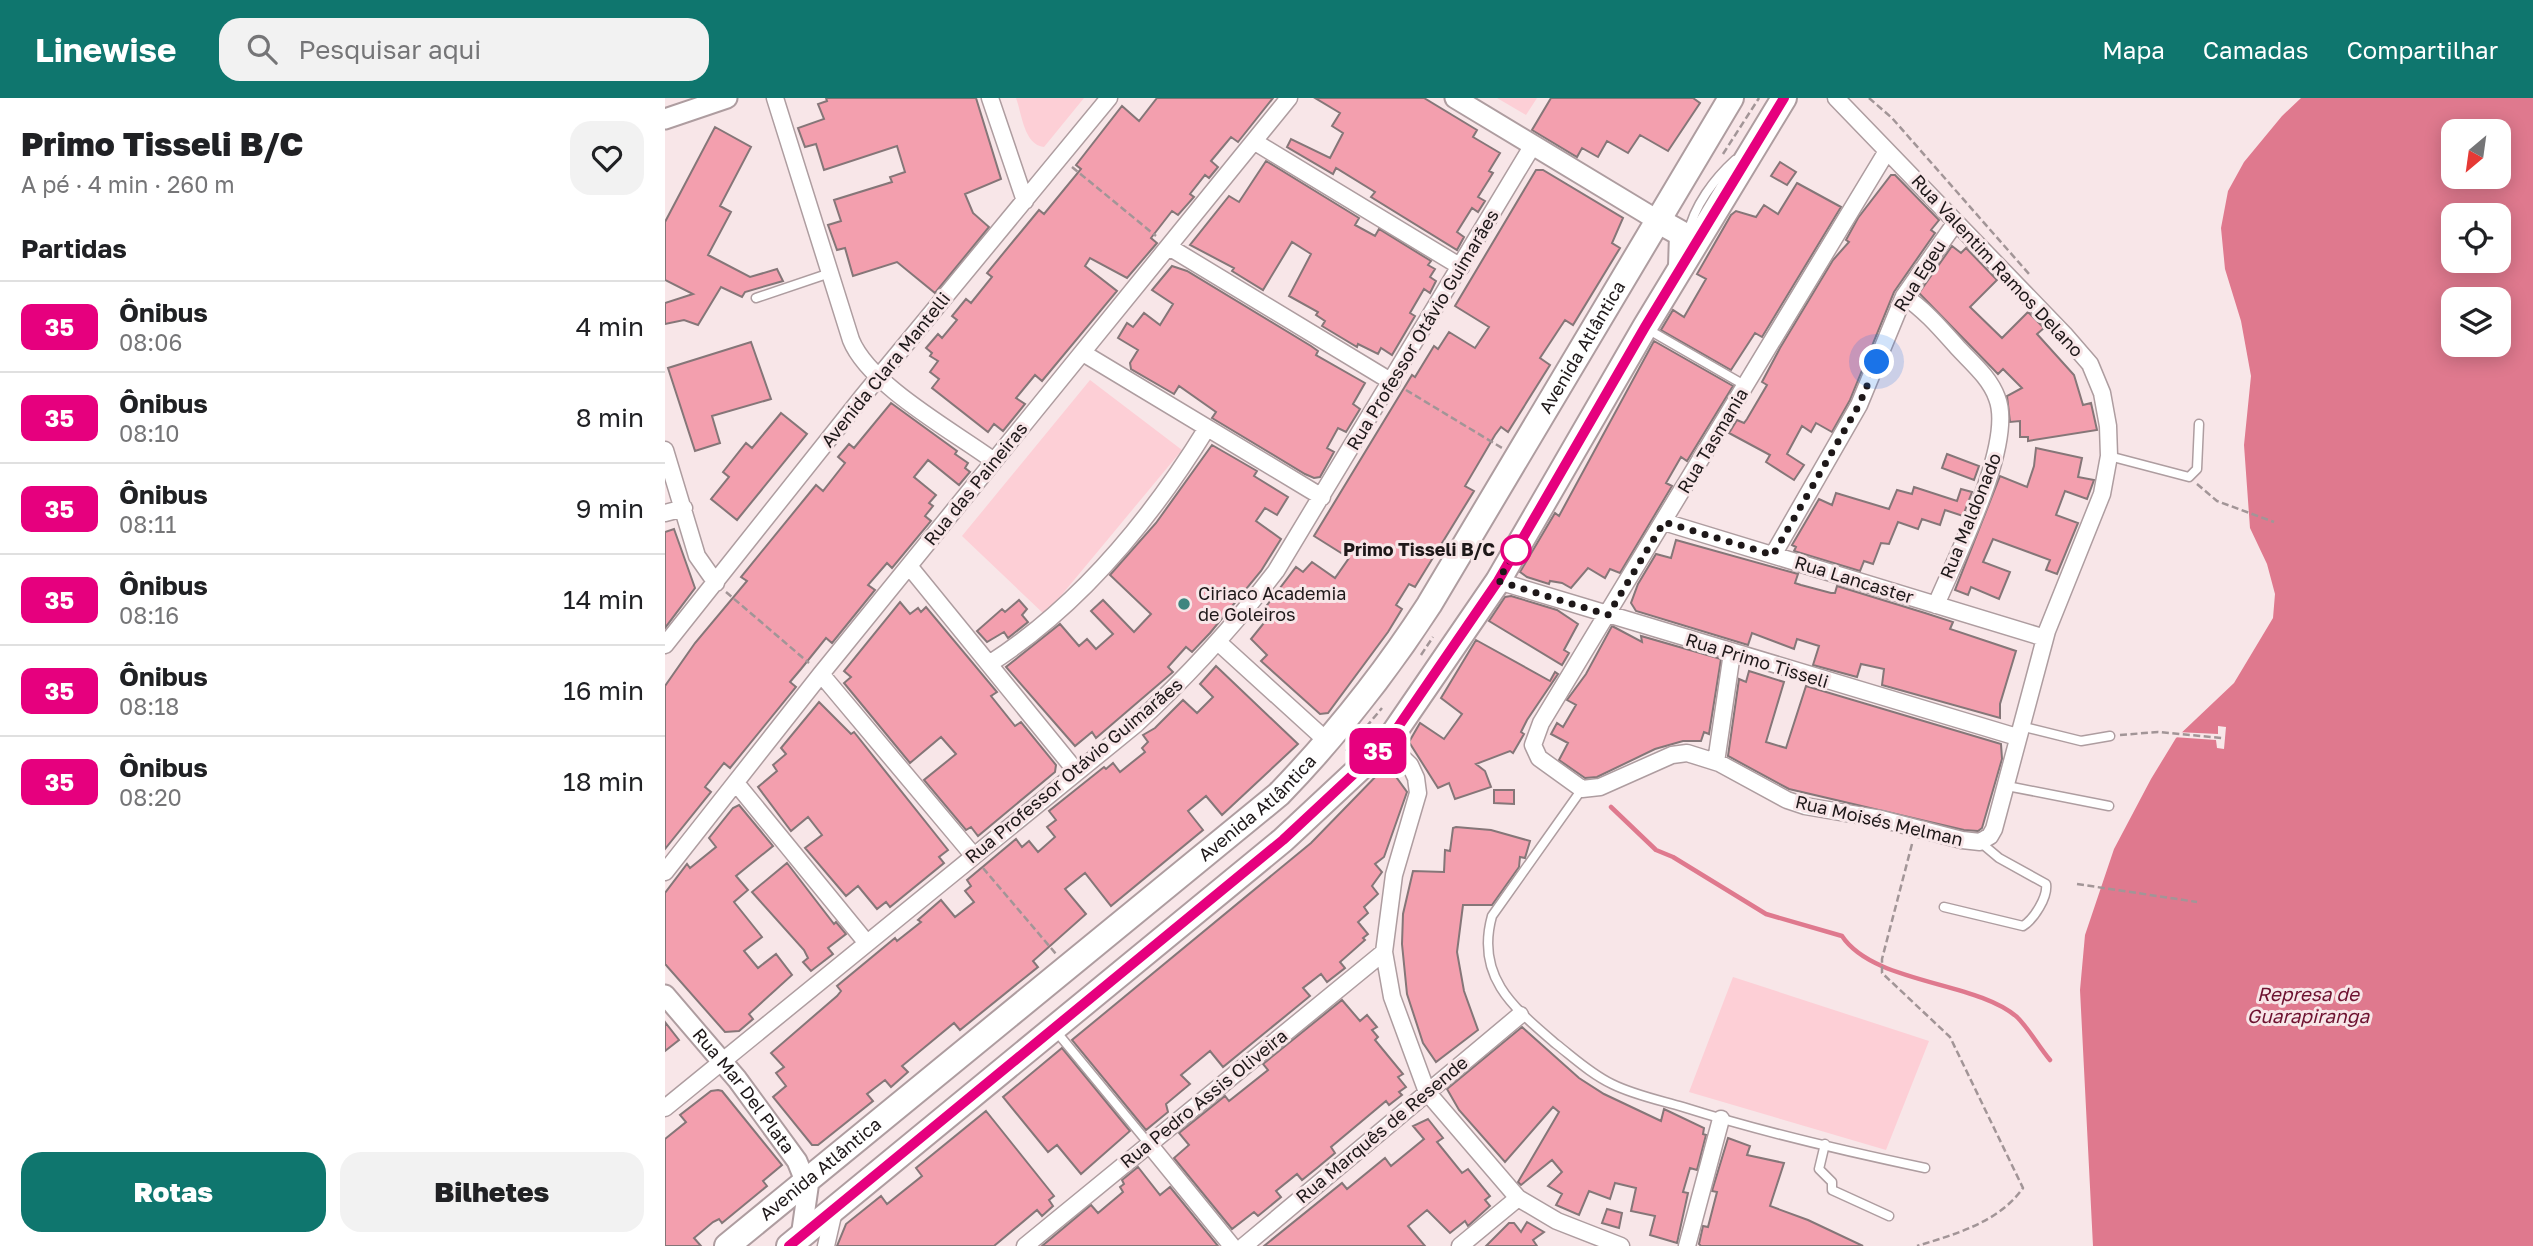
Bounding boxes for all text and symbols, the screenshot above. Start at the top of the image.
search box [219,18,709,81]
text: Linewise [35,30,177,69]
icon: search [243,30,281,68]
text: Pesquisar aqui [299,34,481,65]
text: Mapa [2102,35,2165,64]
text: Camadas [2203,35,2308,64]
text: Compartilhar [2346,35,2498,64]
north arrow [2441,119,2511,189]
map controls [2441,119,2511,357]
button: heart [570,121,644,195]
text: Primo Tisseli B/C [21,124,303,163]
street label: Rua Valentim Ramos Delano [1907,169,2088,361]
text: A pé · 4 min · 260 m [21,170,235,198]
button: locate [2441,203,2511,273]
street label: Rua Professor Otávio Guimarães [1341,205,1503,454]
text: Partidas [21,233,127,264]
street label: Rua Egeu [1888,235,1950,315]
street label: Avenida Atlântica [1534,277,1630,417]
street label: Avenida Clara Mantelli [816,287,954,451]
button: layers [2441,287,2511,357]
text: Ônibus [119,297,208,328]
text: 4 min [576,311,644,342]
text: 35 [45,312,74,341]
text: 08:06 [119,328,182,356]
your location [1859,344,1894,379]
street label: Rua Tasmania [1672,384,1752,497]
text: Ônibus [119,388,208,419]
text: 8 min [576,402,644,433]
text: 35 [45,403,74,432]
street label: Rua das Paineiras [919,417,1032,549]
text: 08:10 [119,419,180,447]
street label: Rua Maldonado [1935,450,2005,582]
text: Ônibus [119,479,208,510]
text: 9 min [576,493,644,524]
text: 35 [45,494,74,523]
text: 08:11 [119,510,177,538]
marker: Primo Tisseli B/C [1501,535,1531,565]
place label: Primo Tisseli B/C [1343,538,1495,560]
street label: Rua Lancaster [1792,550,1916,608]
text: Ônibus [119,570,208,601]
place label: Ciriaco Academia de Goleiros [1198,582,1346,625]
text: 14 min [563,584,644,615]
text: 35 [45,585,74,614]
marker: Ciriaco Academia de Goleiros [1176,596,1192,612]
text: 08:16 [119,601,179,629]
street label: Rua Primo Tisseli [1683,628,1831,692]
text: Ônibus [119,661,208,692]
street label: Rua Professor Otávio Guimarães [960,673,1187,868]
text: 16 min [563,675,644,706]
text: 35 [45,676,74,705]
text: 08:18 [119,692,179,720]
line badge: 35 [1347,728,1409,774]
text: 35 [1363,736,1393,765]
street label: Avenida Atlântica [1194,750,1320,865]
text: Ônibus [119,752,208,783]
text: 18 min [563,766,644,797]
text: 35 [45,767,74,796]
text: 08:20 [119,783,182,811]
street label: Rua Moisés Melman [1793,790,1965,850]
water label: Represa de Guarapiranga [2247,982,2370,1027]
street label: Rua Mar Del Plata [688,1023,800,1157]
street label: Rua Pedro Assis Oliveira [1115,1024,1291,1172]
street label: Rua Marquês de Resende [1291,1051,1472,1208]
street label: Avenida Atlântica [755,1112,885,1225]
button: Rotas [21,1152,326,1232]
button: Bilhetes [340,1152,644,1232]

